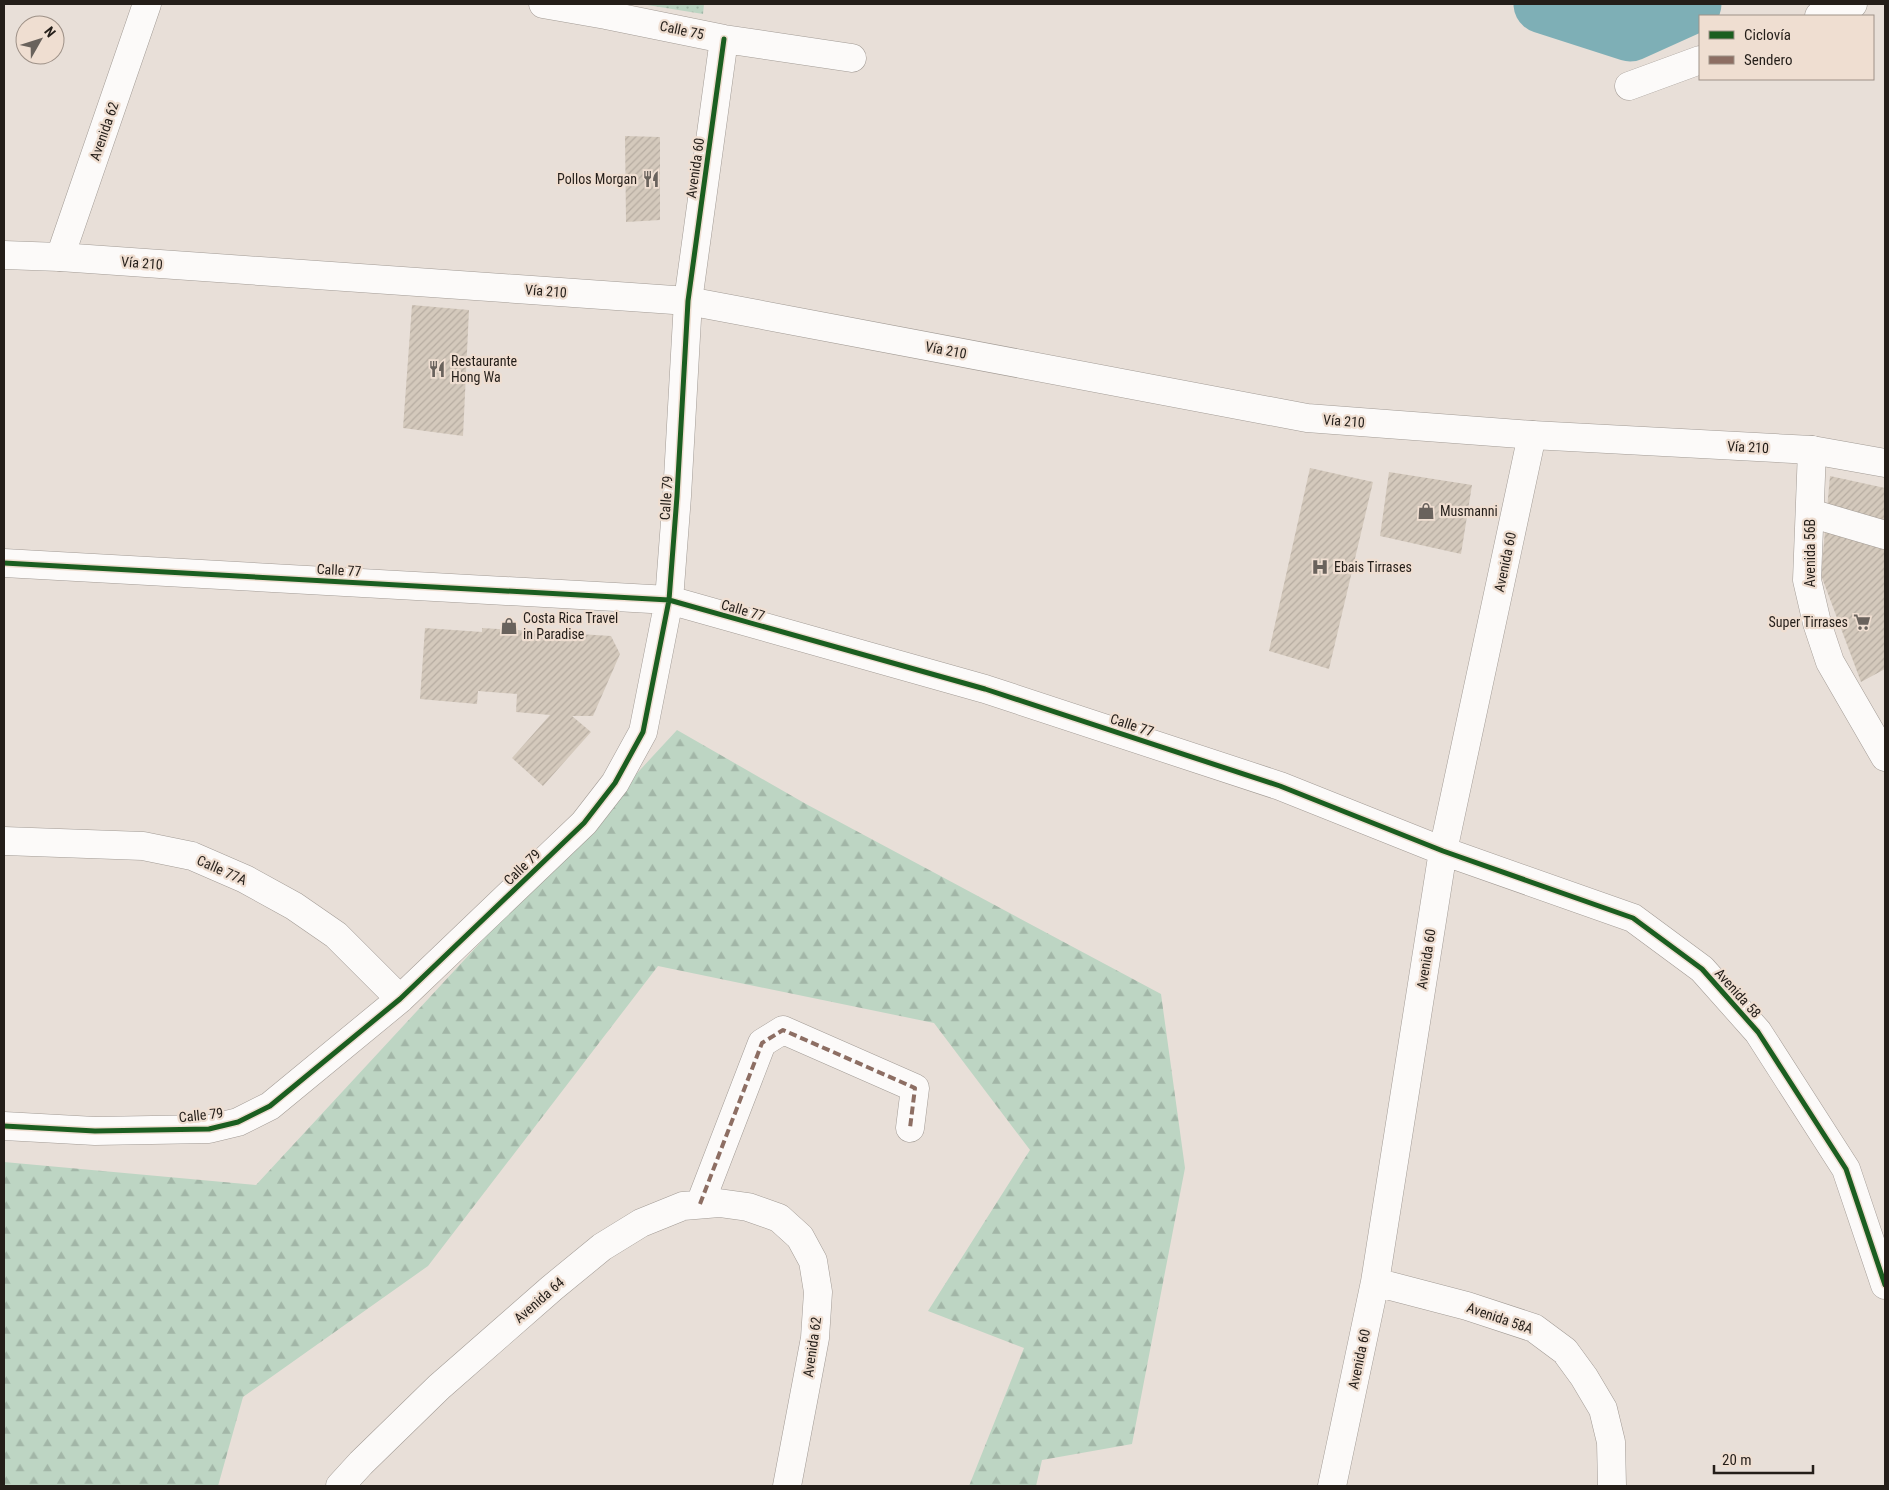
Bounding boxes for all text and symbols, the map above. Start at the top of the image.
north arrow [15,15,65,65]
legend [1699,15,1874,80]
street label: Calle 75 [658,18,706,42]
text: N [41,23,59,40]
text: Ciclovía [1744,26,1791,44]
text: Sendero [1744,51,1793,69]
street label: Avenida 62 [87,100,122,162]
street label: Avenida 60 [683,137,707,199]
restaurant icon: Pollos Morgan [641,169,661,189]
place label: Pollos Morgan [557,171,637,187]
street label: Vía 210 [121,254,163,272]
street label: Vía 210 [525,282,567,300]
street label: Vía 210 [924,338,968,362]
place label: Restaurante Hong Wa [451,353,518,385]
restaurant icon: Restaurante Hong Wa [427,359,447,379]
street label: Vía 210 [1323,412,1365,430]
street label: Vía 210 [1727,438,1769,456]
street label: Calle 79 [656,475,676,521]
shop icon: Musmanni [1416,501,1436,521]
place label: Musmanni [1440,503,1498,519]
street label: Avenida 56B [1802,519,1818,587]
street label: Avenida 60 [1491,530,1519,593]
hospital icon: Ebais Tirrases [1310,557,1330,577]
place label: Ebais Tirrases [1334,559,1412,575]
street label: Calle 77 [316,561,362,579]
street label: Calle 77 [719,596,767,624]
place label: Costa Rica Travel in Paradise [523,610,618,642]
supermarket icon: Super Tirrases [1852,612,1872,632]
place label: Super Tirrases [1769,614,1848,630]
shop icon: Costa Rica Travel in Paradise [499,616,519,636]
street label: Calle 77 [1108,710,1156,740]
street label: Calle 79 [500,846,544,888]
street label: Calle 77A [195,852,249,888]
street label: Avenida 60 [1413,928,1439,990]
street label: Avenida 58 [1712,965,1764,1021]
street label: Calle 79 [178,1105,224,1125]
street label: Avenida 64 [511,1274,567,1326]
street label: Avenida 58A [1465,1299,1535,1337]
street label: Avenida 62 [800,1316,824,1378]
street label: Avenida 60 [1345,1327,1373,1390]
scale bar [1714,1442,1813,1474]
text: 20 m [1722,1451,1752,1469]

